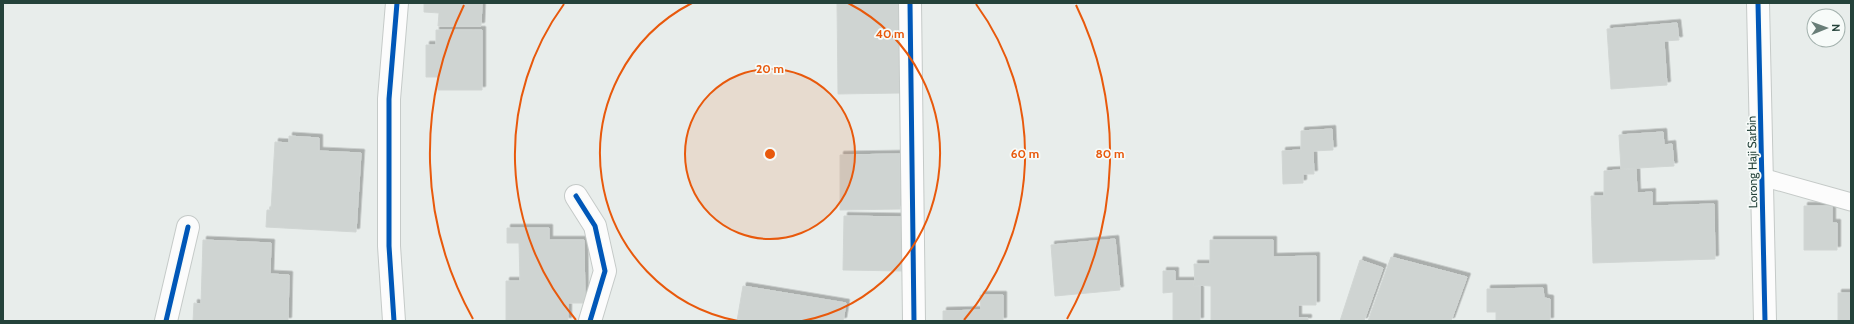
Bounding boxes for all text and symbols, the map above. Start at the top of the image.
north arrow [1806,8,1846,48]
text: N [1829,24,1843,32]
text: 40 m [875,26,905,41]
text: 20 m [756,61,784,76]
street label: Lorong Haji Sarbin [1744,115,1760,208]
text: 60 m [1011,146,1039,161]
text: 80 m [1096,146,1124,161]
centre of rings [763,147,777,161]

